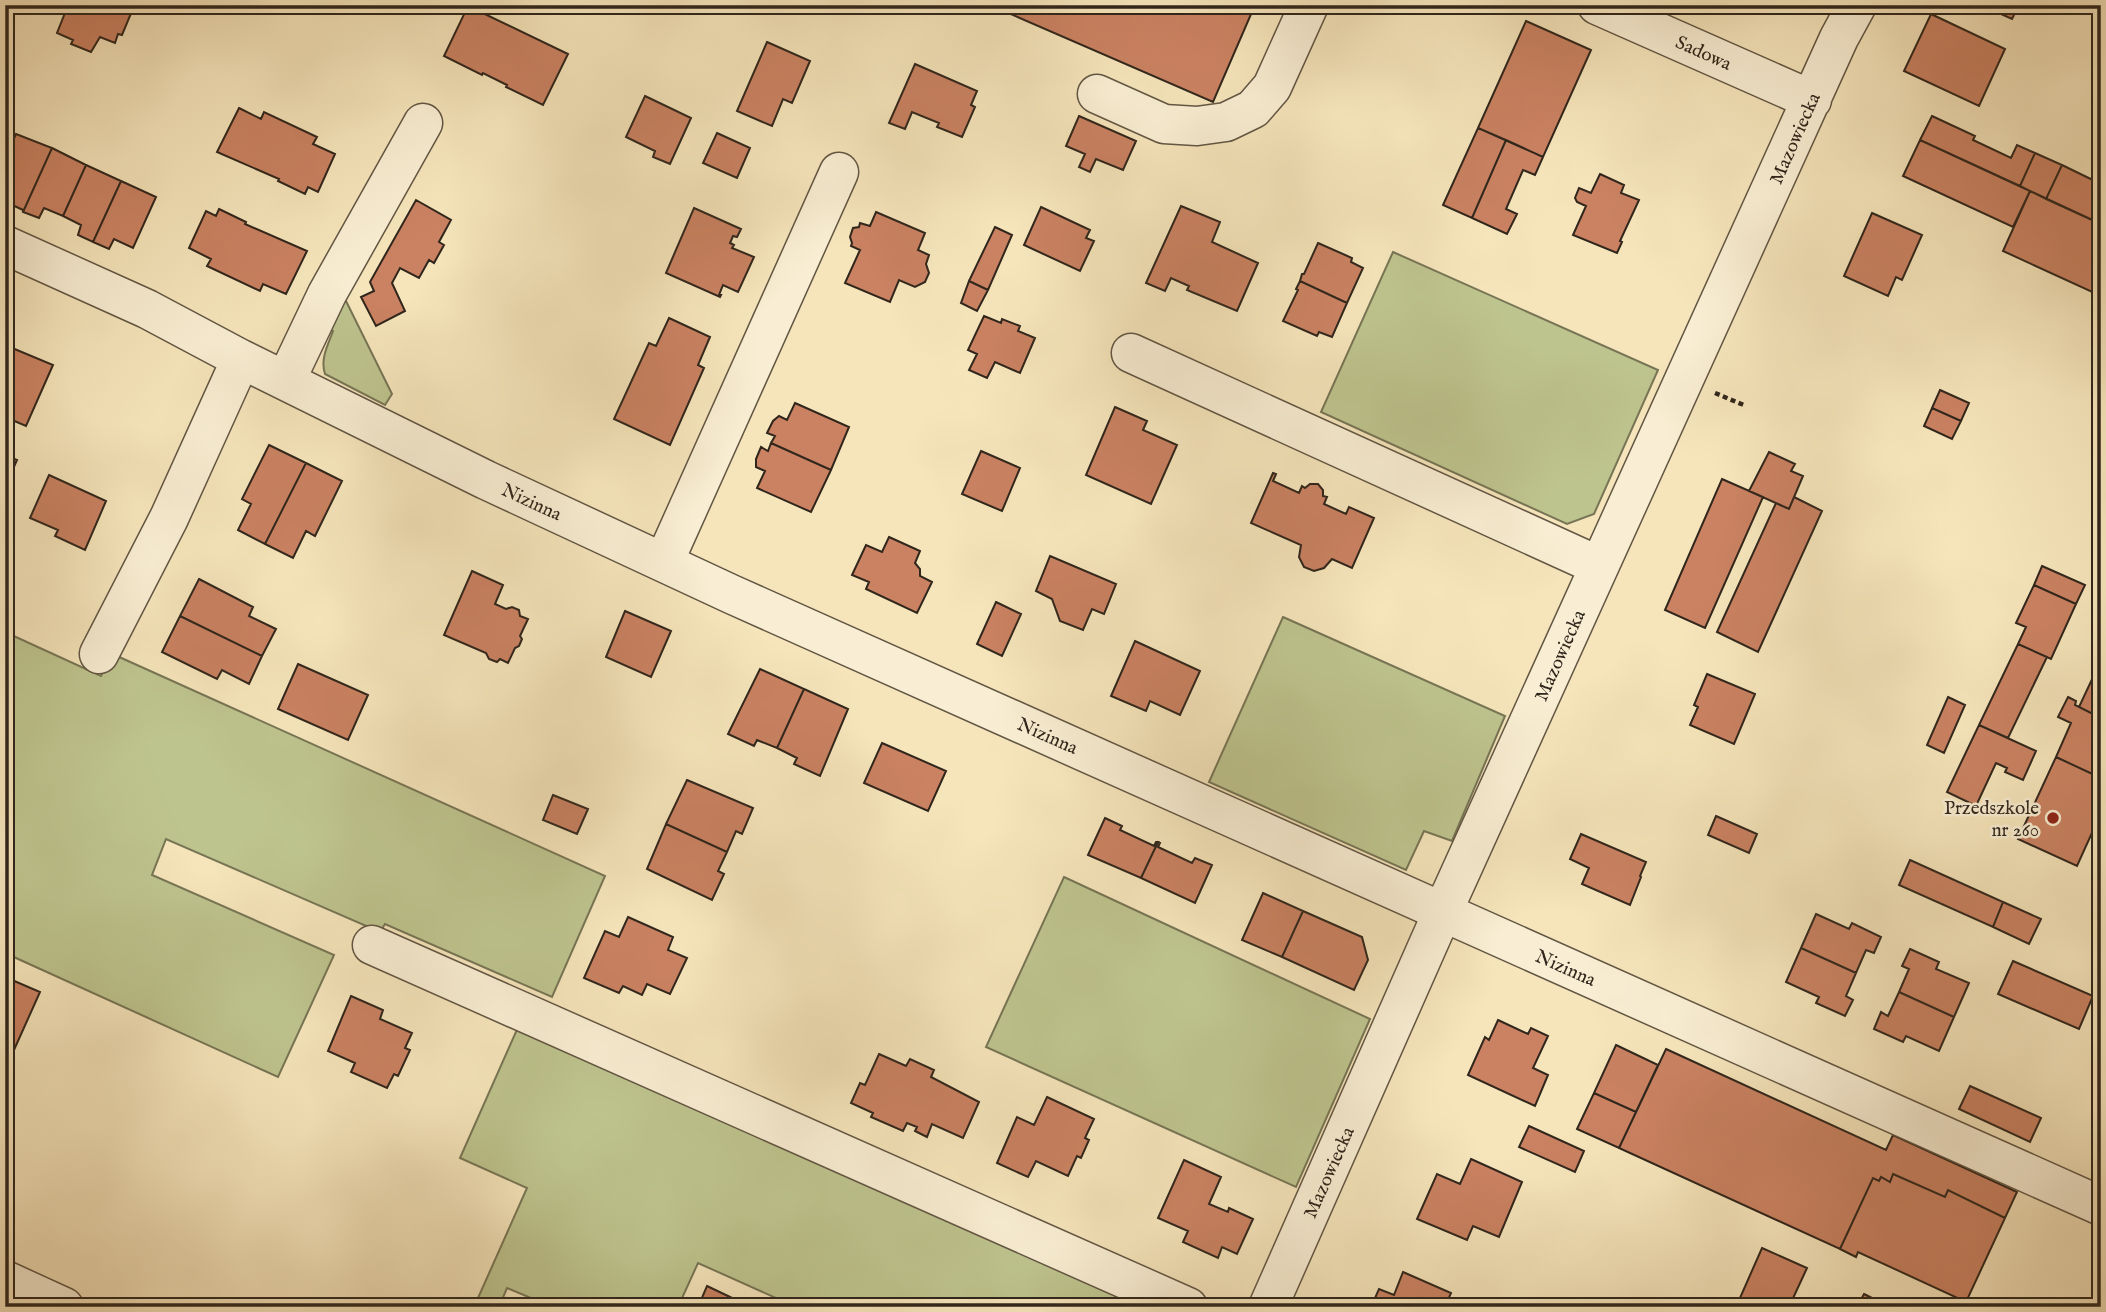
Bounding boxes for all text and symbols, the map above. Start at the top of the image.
street label: Sadowa [1671,31,1736,77]
street label: Mazowiecka [1765,89,1827,188]
street label: Nizinna [497,478,566,527]
street label: Mazowiecka [1530,606,1592,705]
street label: Nizinna [1013,713,1082,761]
place label: Przedszkole nr 260 [1944,797,2039,843]
marker: Przedszkole nr 260 [2045,810,2061,826]
street label: Nizinna [1531,945,1600,993]
street label: Mazowiecka [1299,1123,1361,1222]

